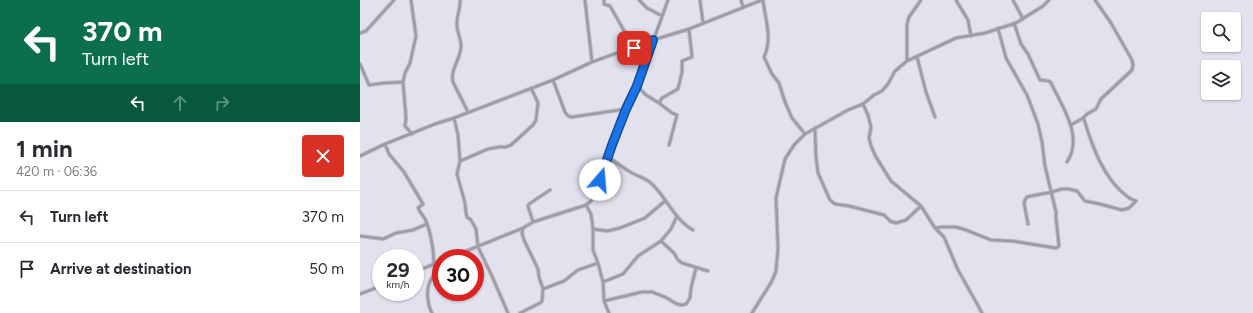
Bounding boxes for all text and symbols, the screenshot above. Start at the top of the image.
map controls [1201,12,1241,100]
button: search [1201,12,1241,52]
text: 370 m [82,14,162,48]
icon: left [16,16,68,68]
pin [617,31,651,65]
icon: arrive [623,37,645,59]
text: Turn left [82,48,149,70]
button: layers [1201,60,1241,100]
icon: left [127,92,149,114]
icon: ahead [169,92,191,114]
icon: right [211,92,233,114]
text: 1 min [16,134,73,163]
button: close [302,135,344,177]
position arrow [579,159,621,201]
text: 420 m · 06:36 [16,164,97,179]
icon: left [16,206,38,228]
text: Turn left [50,208,108,226]
text: 370 m [302,208,344,226]
speed limit sign: 30 [432,249,484,301]
icon: arrive [16,258,38,280]
text: 29 [386,258,410,282]
text: Arrive at destination [50,260,191,278]
text: 50 m [309,260,344,278]
text: km/h [387,278,409,291]

